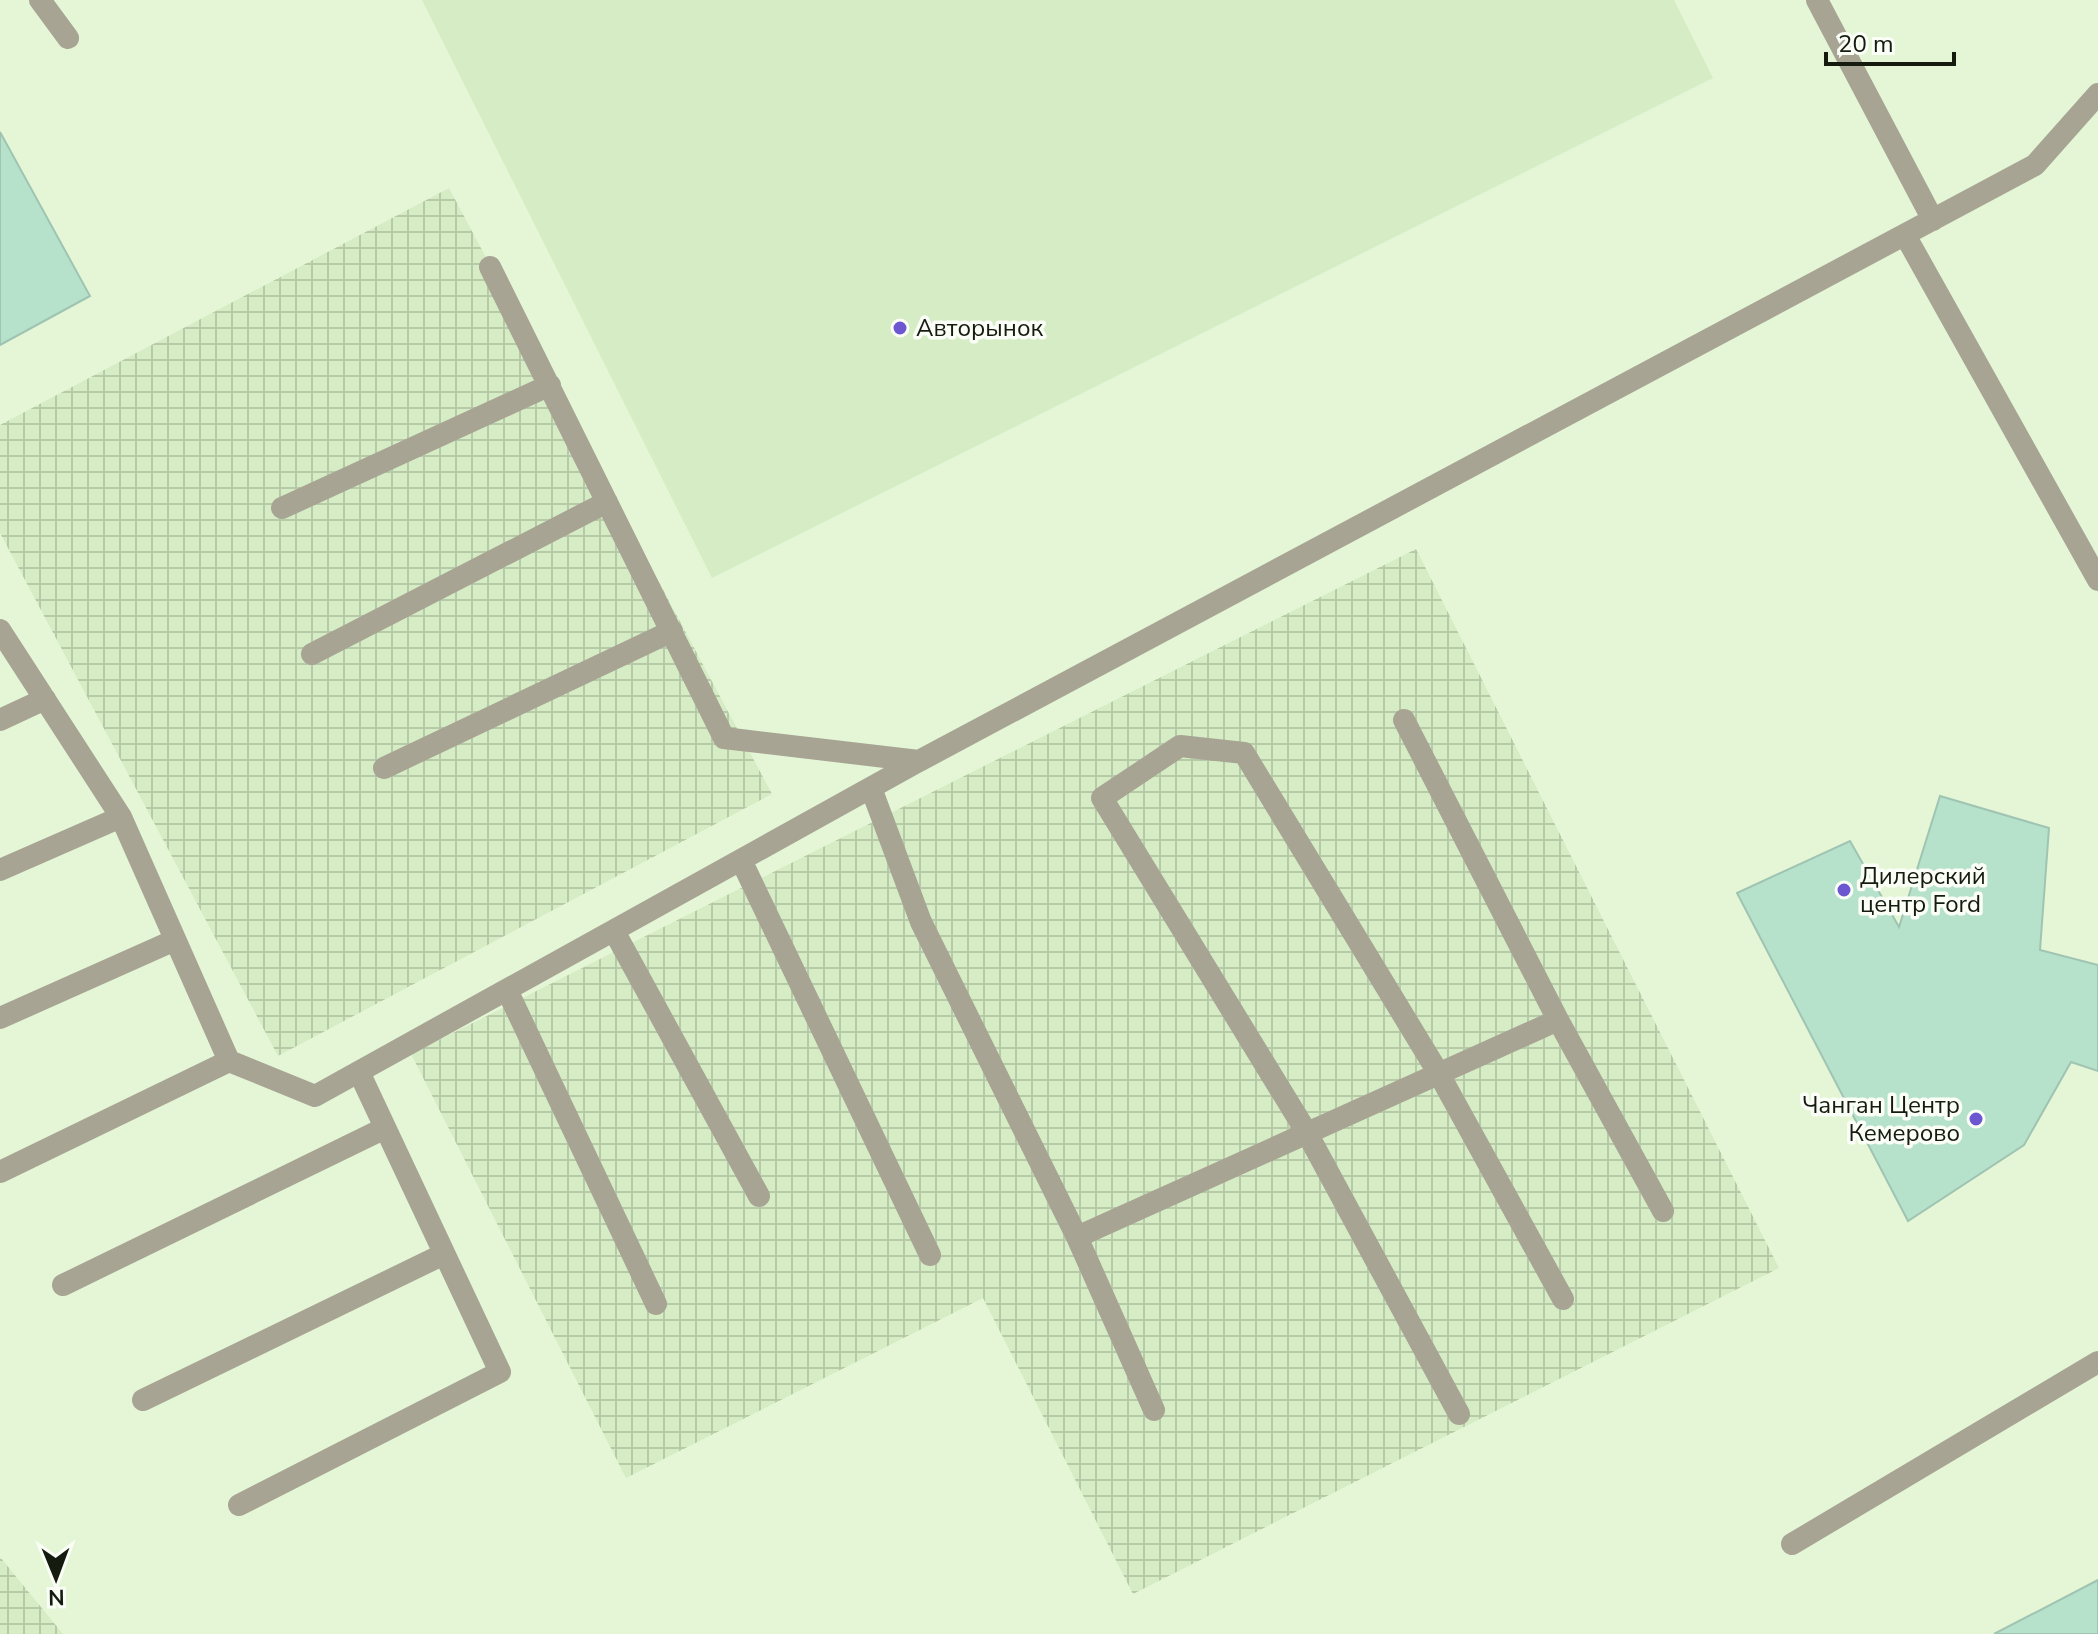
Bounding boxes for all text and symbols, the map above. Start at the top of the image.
scale bar [1826,16,1954,66]
text: 20 m [1838,28,1894,60]
place label: Авторынок [916,312,1043,344]
marker: Авторынок [891,319,909,337]
place label: Дилерский центр Ford [1860,860,1986,920]
marker: Дилерский центр Ford [1835,881,1853,899]
place label: Чанган Центр Кемерово [1802,1089,1960,1149]
marker: Чанган Центр Кемерово [1967,1110,1985,1128]
north arrow [16,1538,96,1618]
text: N [48,1582,65,1612]

